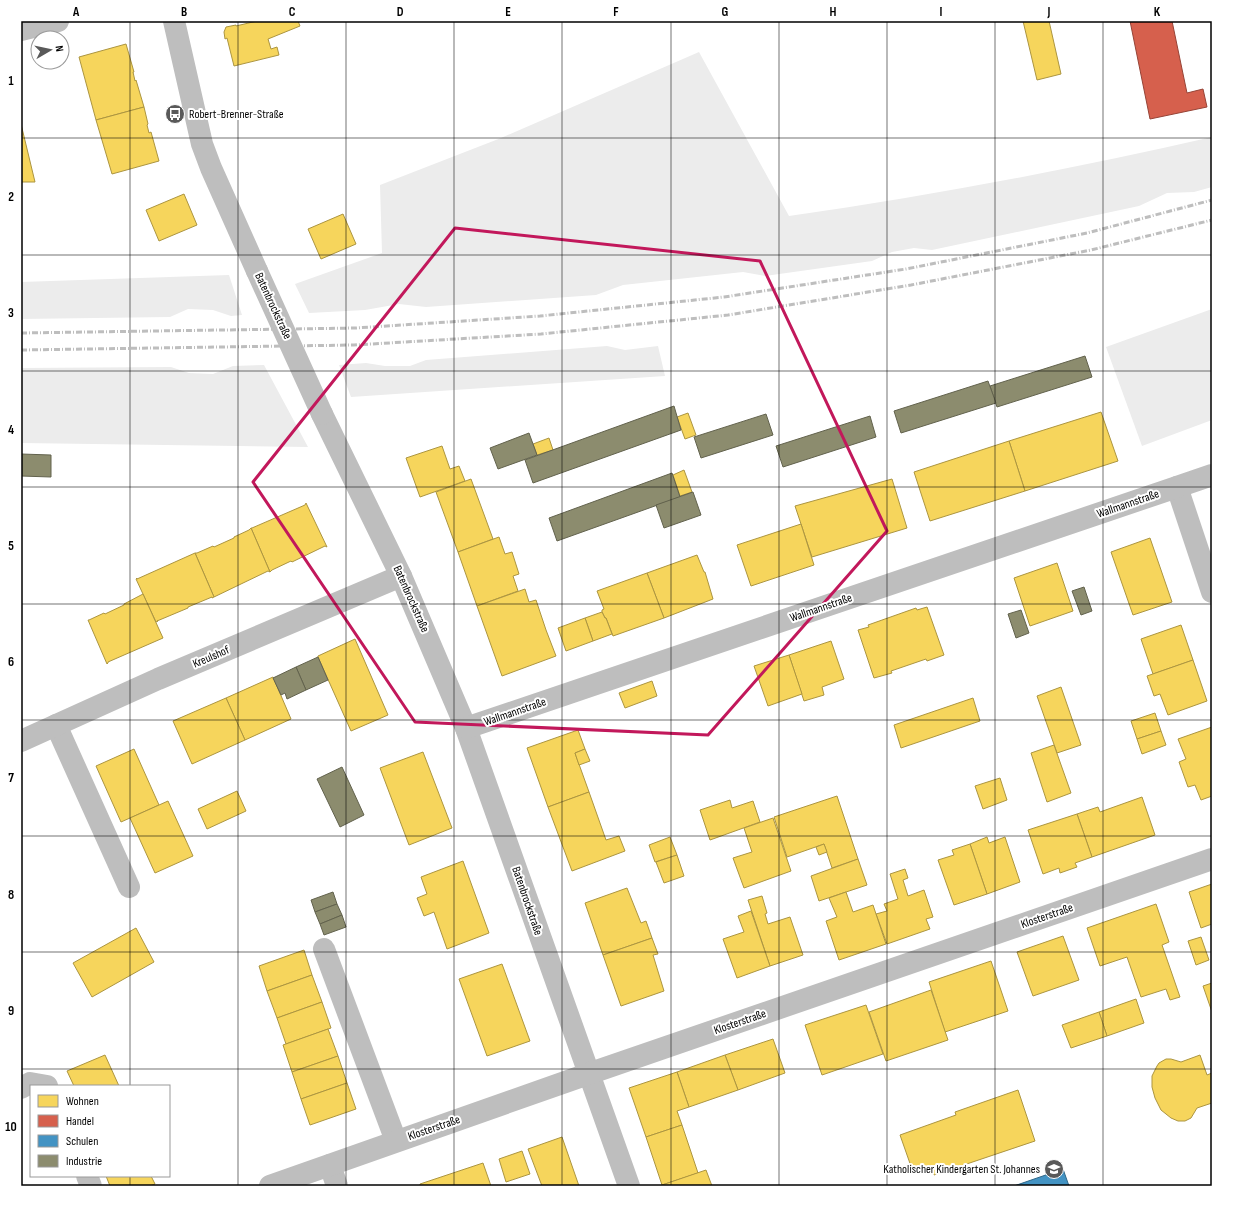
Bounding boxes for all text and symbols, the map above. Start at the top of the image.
text: A [72,4,80,20]
text: B [181,4,187,20]
text: C [289,4,296,20]
text: D [397,4,404,20]
text: E [505,4,511,20]
text: F [613,4,619,20]
text: G [722,4,729,20]
text: H [830,4,837,20]
text: I [940,4,943,20]
text: J [1047,4,1051,20]
text: K [1154,4,1161,20]
north arrow [30,30,70,70]
text: N [53,45,66,53]
text: 1 [8,73,14,89]
bus stop icon: Robert-Brenner-Straße [164,103,186,125]
place label: Robert-Brenner-Straße [189,107,284,122]
text: 2 [8,189,14,205]
street label: Batenbrockstraße [251,270,295,342]
text: 3 [8,305,14,321]
text: 4 [8,422,14,438]
street label: Wallmannstraße [1095,486,1161,522]
text: 5 [8,538,14,554]
street label: Batenbrockstraße [390,563,432,635]
street label: Wallmannstraße [788,590,854,626]
street label: Kreulshof [190,642,232,671]
text: 6 [8,654,14,670]
street label: Wallmannstraße [482,694,548,730]
text: 7 [8,770,14,786]
street label: Batenbrockstraße [508,865,546,937]
text: 8 [8,887,14,903]
street label: Klosterstraße [1019,900,1075,932]
text: 9 [8,1003,14,1019]
street label: Klosterstraße [712,1006,768,1038]
legend [30,1085,170,1177]
text: Wohnen [66,1094,99,1109]
street label: Klosterstraße [406,1112,462,1144]
text: Handel [66,1114,94,1129]
text: 10 [5,1119,17,1135]
text: Schulen [66,1134,98,1149]
text: Industrie [66,1154,102,1169]
school or university icon: Katholischer Kindergarten St. Johannes [1043,1158,1065,1180]
place label: Katholischer Kindergarten St. Johannes [883,1162,1040,1177]

